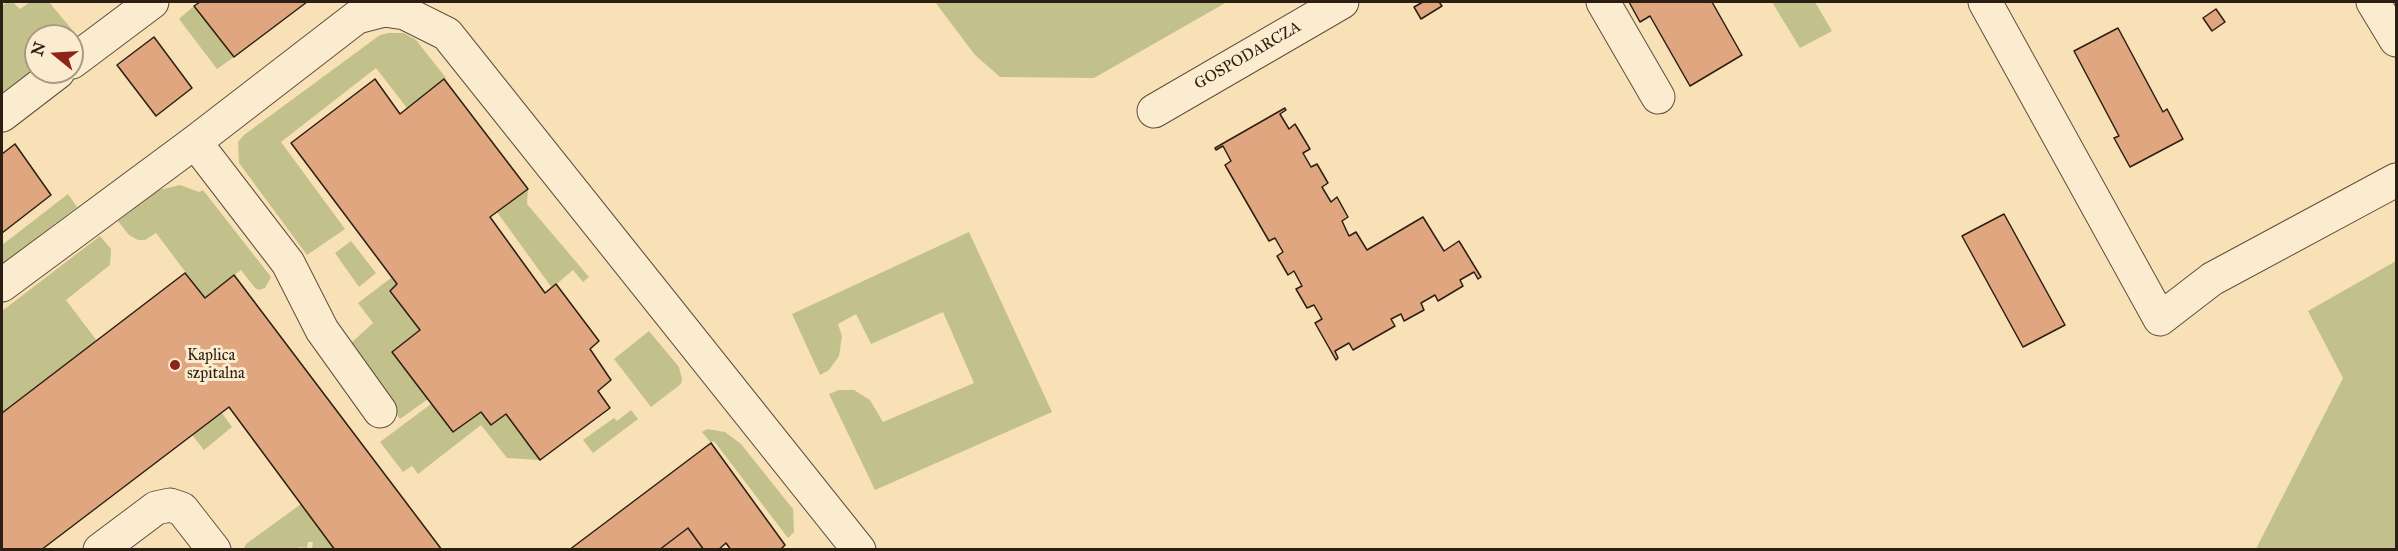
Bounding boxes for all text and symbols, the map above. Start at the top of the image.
street label: GOSPODARCZA [1191,18,1305,94]
north arrow [24,24,84,84]
text: N [27,40,49,58]
place label: Kaplica szpitalna [187,346,245,384]
marker: Kaplica szpitalna [168,358,182,372]

